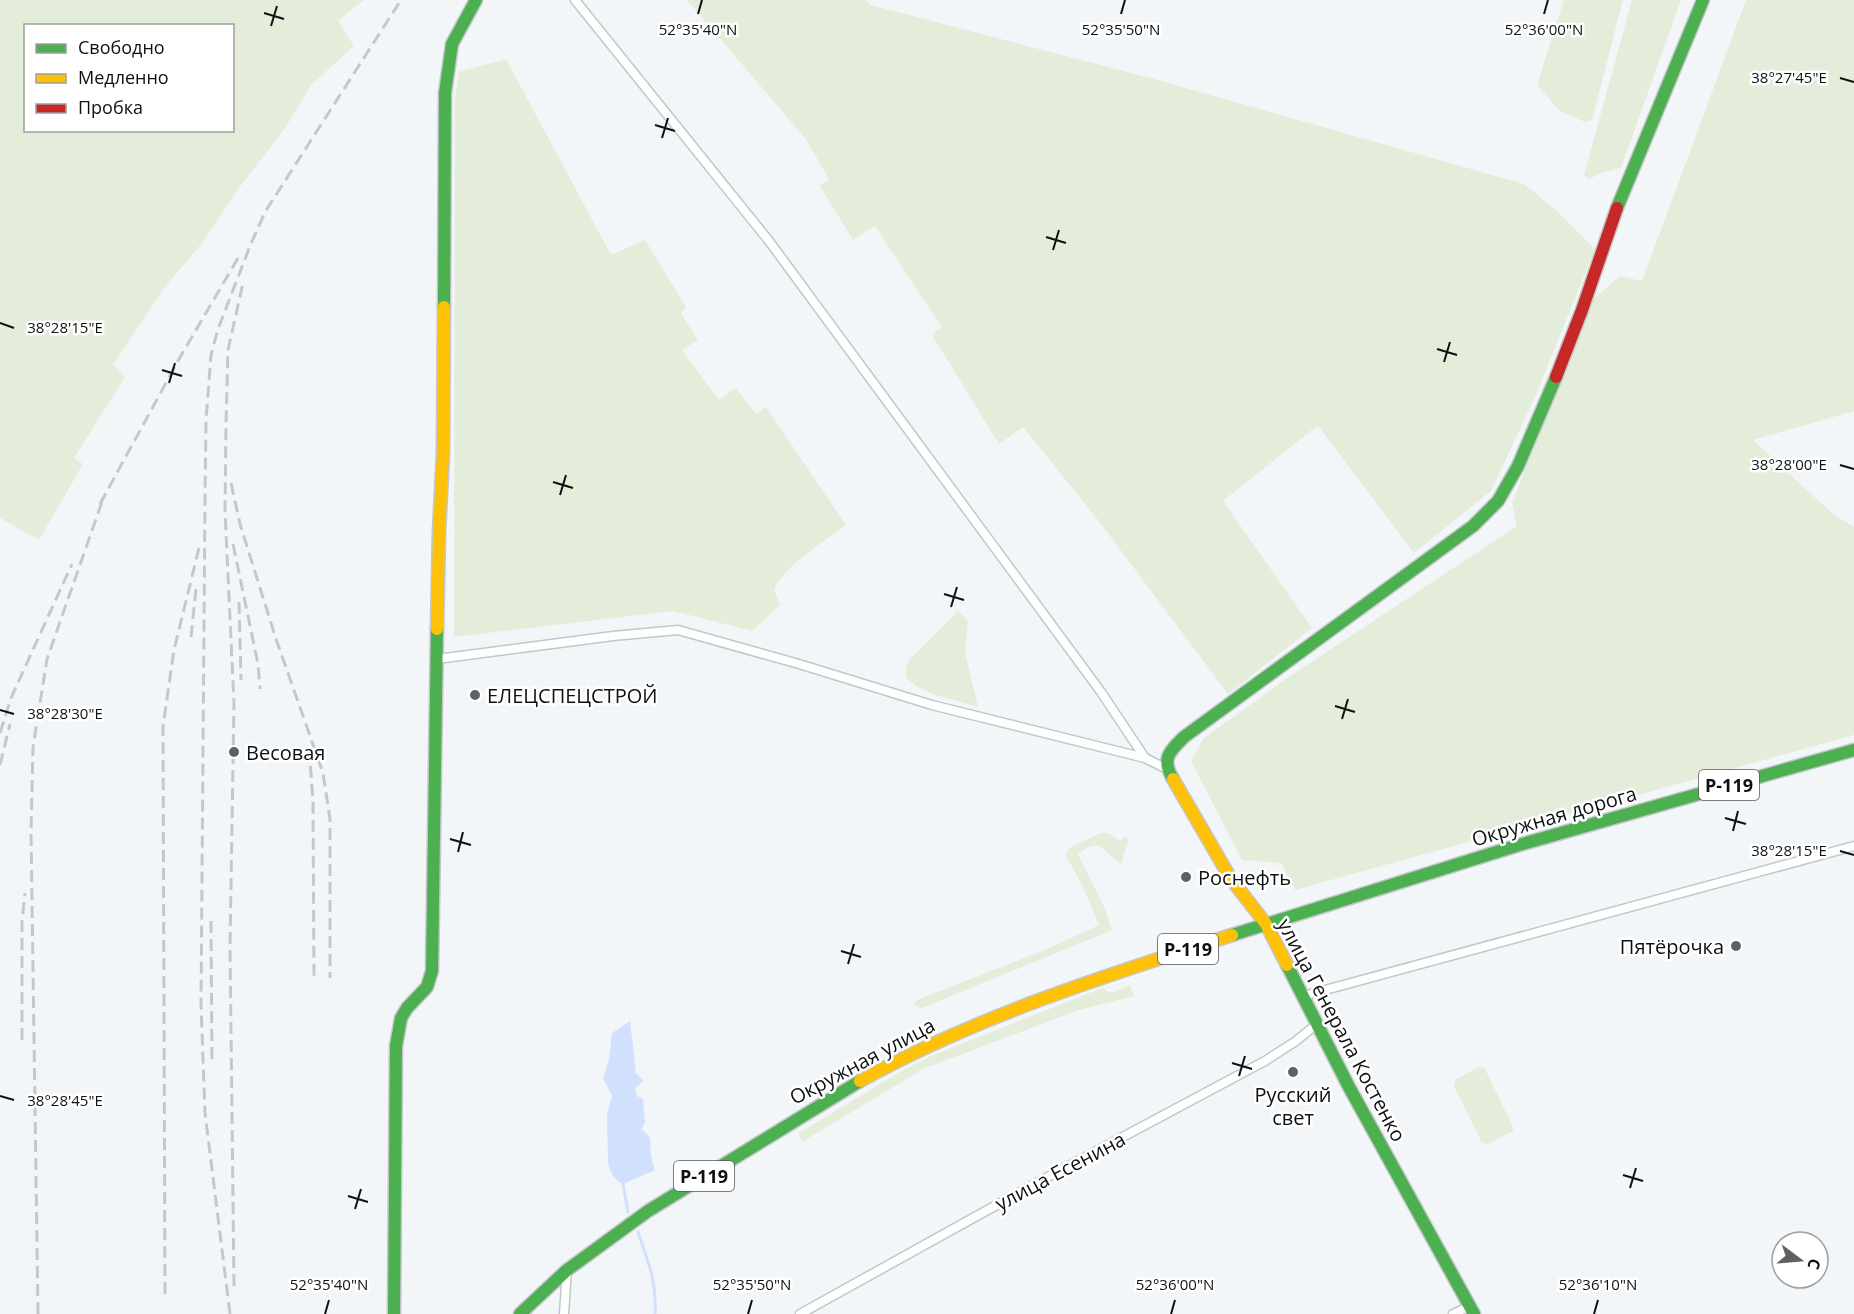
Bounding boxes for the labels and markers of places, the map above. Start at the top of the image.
place label: ЕЛЕЦСПЕЦСТРОЙ [487,682,657,709]
marker: ЕЛЕЦСПЕЦСТРОЙ [468,688,482,702]
place label: Весовая [246,739,325,766]
marker: Весовая [227,745,241,759]
place label: Роснефть [1198,864,1291,891]
marker: Роснефть [1179,870,1193,884]
place label: Пятёрочка [1620,933,1724,960]
marker: Пятёрочка [1729,939,1743,953]
marker: Русский свет [1286,1065,1300,1079]
place label: Русский свет [1255,1081,1331,1131]

